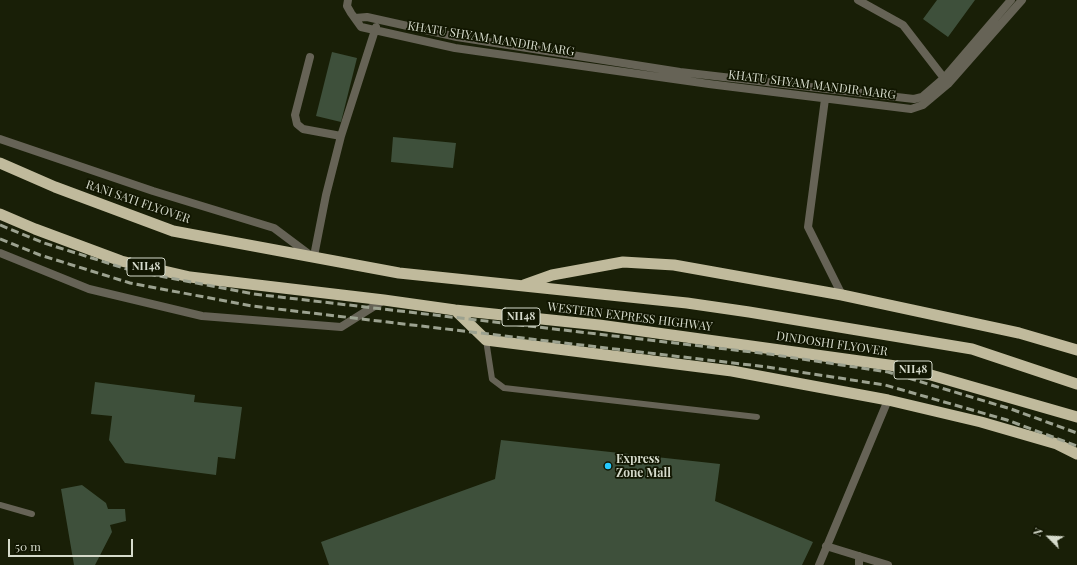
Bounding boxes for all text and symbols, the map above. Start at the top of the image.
street label: KHATU SHYAM MANDIR MARG [406,19,576,59]
street label: KHATU SHYAM MANDIR MARG [727,68,897,102]
street label: RANI SATI FLYOVER [84,177,192,227]
road number: NH48 [127,258,165,276]
street label: WESTERN EXPRESS HIGHWAY [547,300,713,334]
road number: NH48 [502,308,540,326]
street label: DINDOSHI FLYOVER [775,329,889,359]
road number: NH48 [894,361,932,379]
place label: Express Zone Mall [616,452,671,480]
marker: Express Zone Mall [603,461,613,471]
north arrow [1029,517,1069,557]
text: N [1029,525,1046,539]
scale bar [10,531,135,557]
text: 50 m [15,538,41,554]

